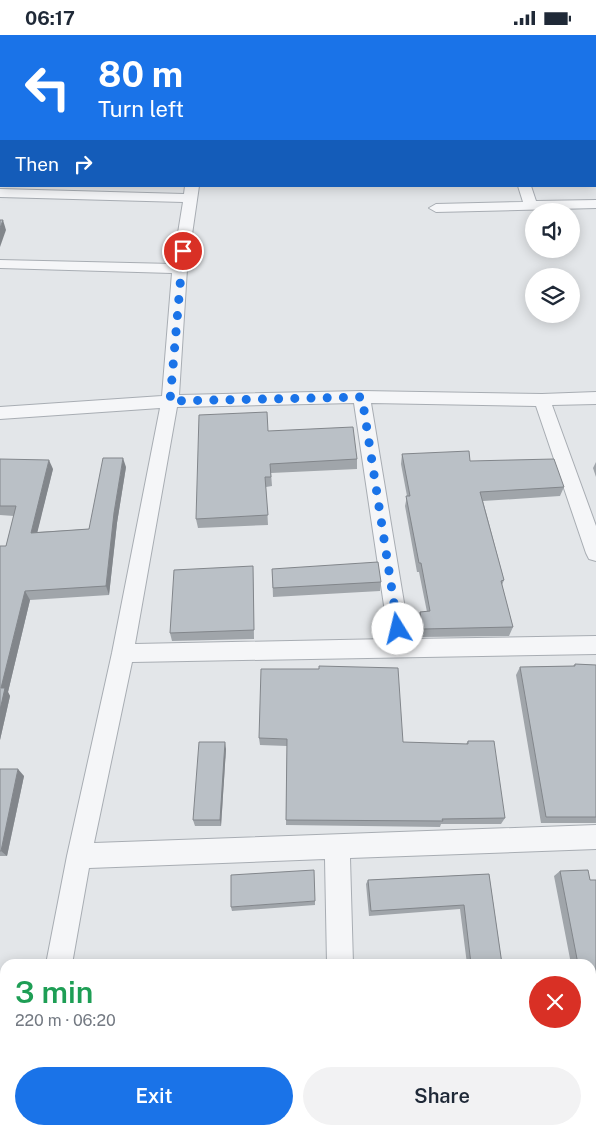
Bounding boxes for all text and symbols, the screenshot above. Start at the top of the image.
text: 06:17 [25,7,75,29]
text: 80 m [98,54,183,95]
icon: left [15,55,80,120]
text: Turn left [98,96,184,122]
icon: right [69,150,97,178]
text: Then [15,153,59,175]
map controls [525,203,580,323]
button: sound [525,203,580,258]
pin [162,230,204,272]
icon: arrive [169,237,197,265]
button: layers [525,268,580,323]
position arrow [371,602,423,654]
text: 3 min [15,974,93,1010]
button: close [529,976,581,1028]
text: 220 m · 06:20 [15,1011,116,1030]
button: Exit [15,1067,293,1125]
button: Share [303,1067,581,1125]

